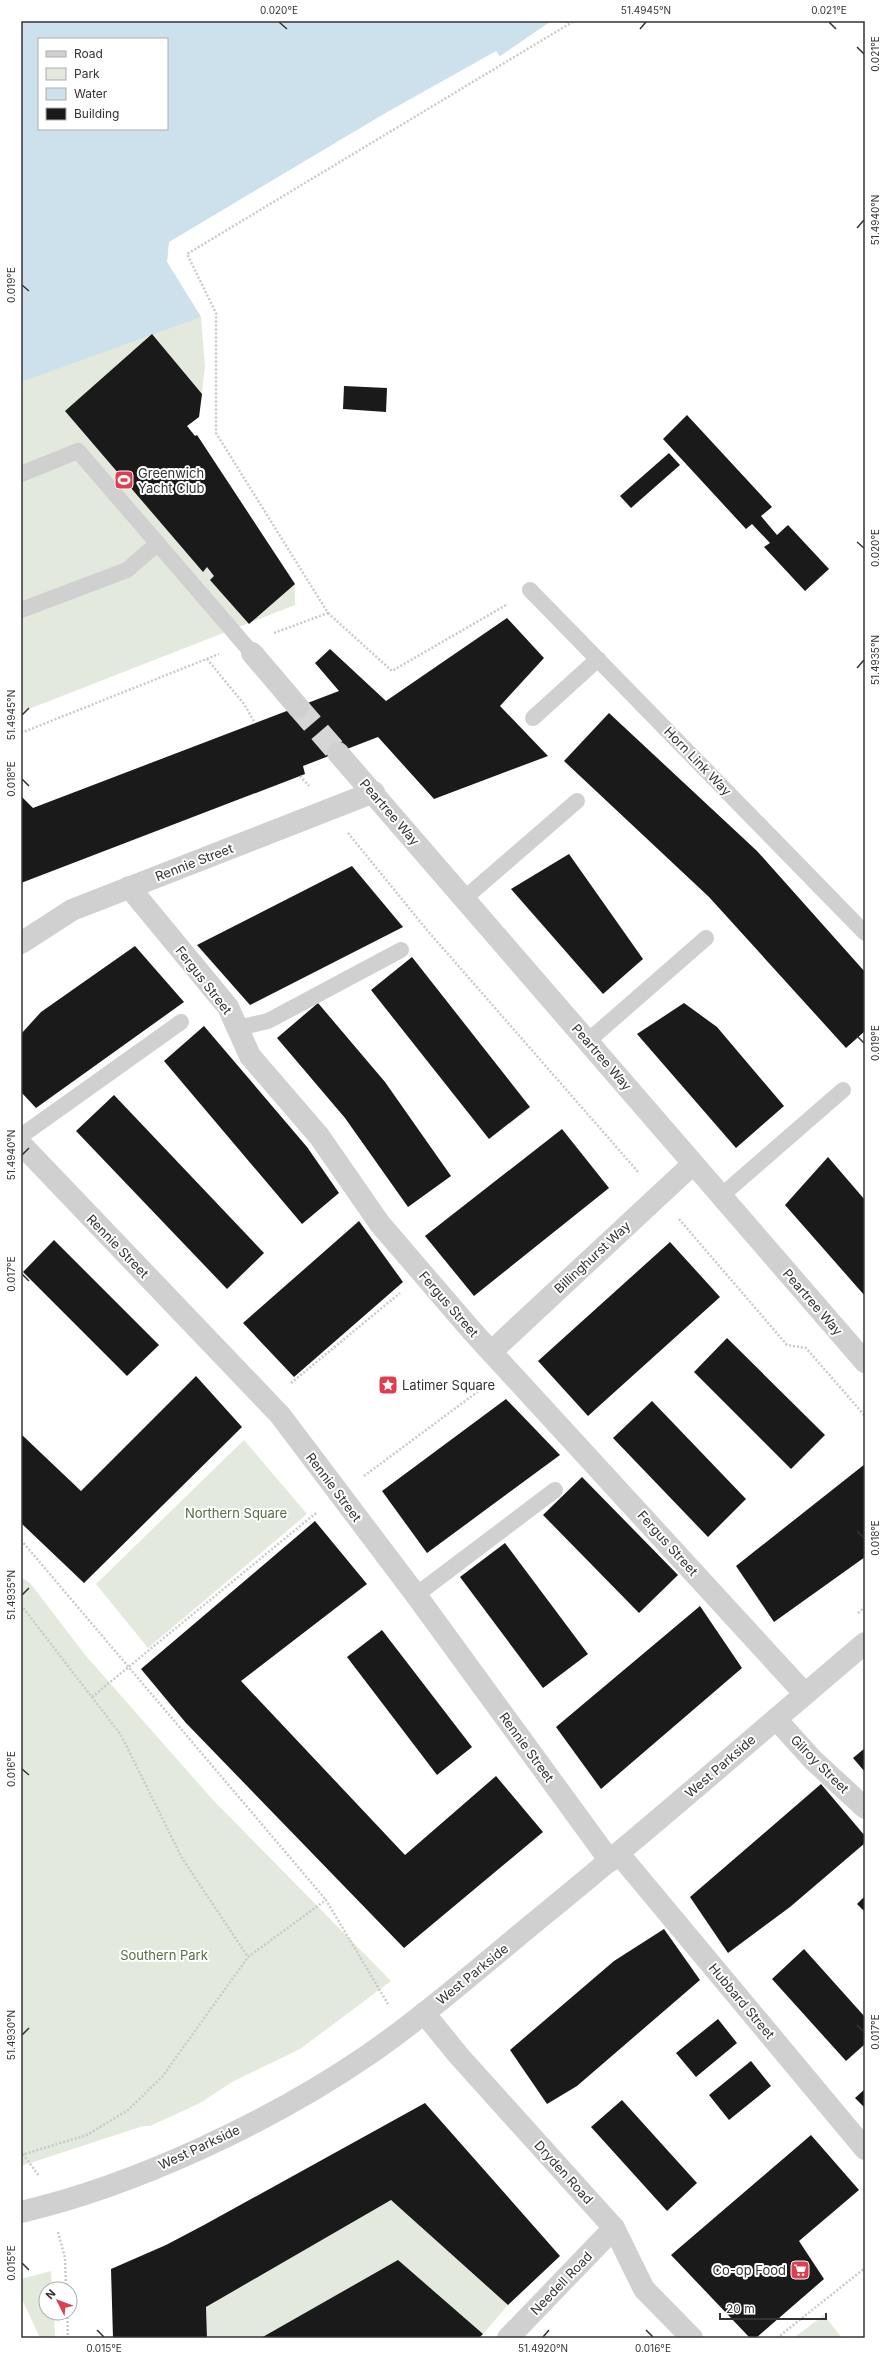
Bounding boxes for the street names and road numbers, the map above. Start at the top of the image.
street label: Horn Link Way [661,723,735,799]
street label: Peartree Way [357,776,423,848]
street label: Rennie Street [153,840,235,884]
street label: Fergus Street [172,943,236,1017]
street label: Peartree Way [569,1021,635,1093]
street label: Rennie Street [84,1211,152,1281]
street label: Billinghurst Way [551,1218,633,1296]
street label: Peartree Way [780,1266,846,1338]
street label: Fergus Street [416,1268,482,1340]
street label: Rennie Street [303,1449,365,1525]
street label: Fergus Street [635,1507,701,1579]
street label: Rennie Street [496,1709,558,1785]
street label: West Parkside [682,1731,758,1801]
street label: Gilroy Street [788,1732,852,1796]
street label: West Parkside [433,1940,511,2008]
street label: Hubbard Street [706,1960,778,2042]
street label: West Parkside [156,2121,242,2173]
street label: Dryden Road [531,2137,597,2207]
street label: Needell Road [527,2248,595,2318]

